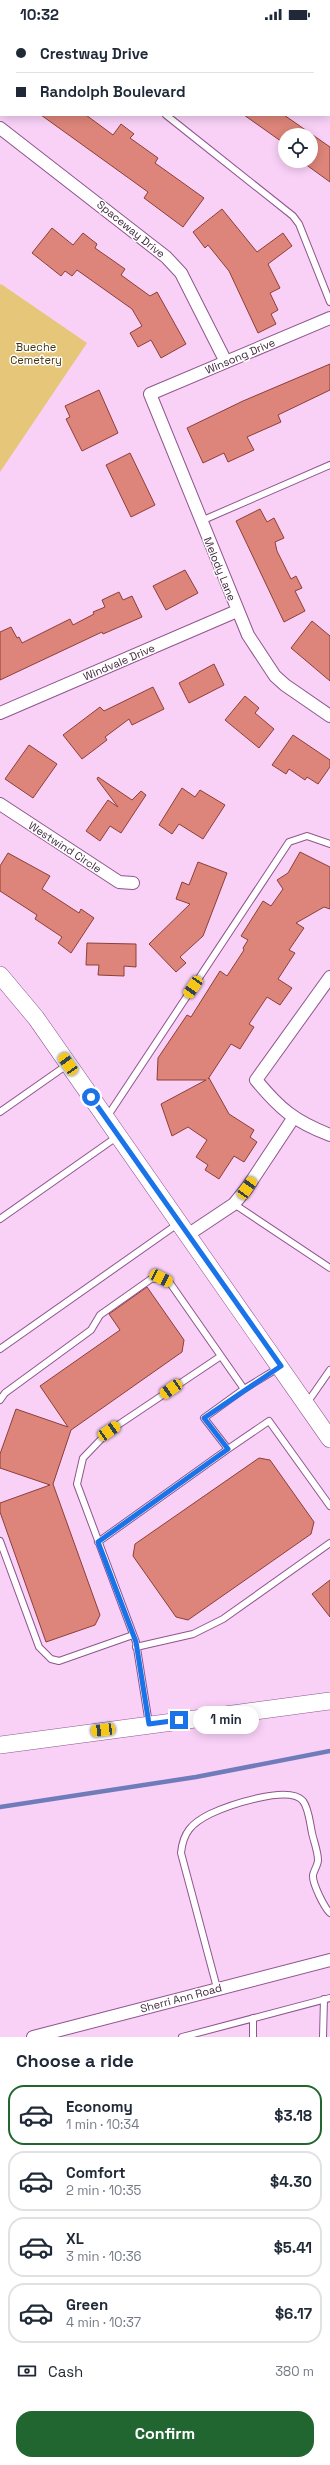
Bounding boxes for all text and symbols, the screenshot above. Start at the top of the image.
text: 10:32 [20,5,59,24]
text: Crestway Drive [40,44,148,63]
text: Randolph Boulevard [40,82,186,101]
map controls [278,128,318,168]
button: locate [278,128,318,168]
street label: Spaceway Drive [94,197,168,261]
street label: Winsong Drive [203,335,277,377]
park label: Bueche Cemetery [10,340,62,367]
street label: Melody Lane [201,535,239,603]
street label: Windvale Drive [81,641,157,683]
street label: Westwind Circle [26,818,104,876]
car [181,974,205,1000]
car [56,1051,80,1077]
route start [82,1088,100,1106]
car [235,1175,259,1201]
car [148,1267,174,1289]
car [158,1377,184,1401]
car [96,1419,122,1443]
callout: 1 min [193,1706,259,1734]
route end [170,1711,188,1729]
text: 1 min [210,1711,242,1728]
car [90,1723,116,1737]
street label: Sherri Ann Road [139,1980,223,2016]
text: Choose a ride [16,2049,134,2072]
icon: car [18,2097,54,2133]
text: Economy [66,2097,133,2116]
text: $3.18 [274,2106,312,2125]
text: 1 min · 10:34 [66,2116,139,2133]
icon: car [18,2163,54,2199]
text: Comfort [66,2163,126,2182]
text: $4.30 [270,2172,312,2191]
text: 2 min · 10:35 [66,2182,141,2199]
icon: car [18,2229,54,2265]
text: XL [66,2229,84,2248]
text: $5.41 [274,2238,312,2257]
text: 3 min · 10:36 [66,2248,142,2265]
icon: car [18,2295,54,2331]
text: Green [66,2295,108,2314]
text: $6.17 [275,2304,312,2323]
text: 4 min · 10:37 [66,2314,141,2331]
icon: cash [16,2360,38,2382]
text: Cash [48,2362,83,2381]
text: 380 m [275,2363,314,2380]
button: Confirm [16,2411,314,2457]

